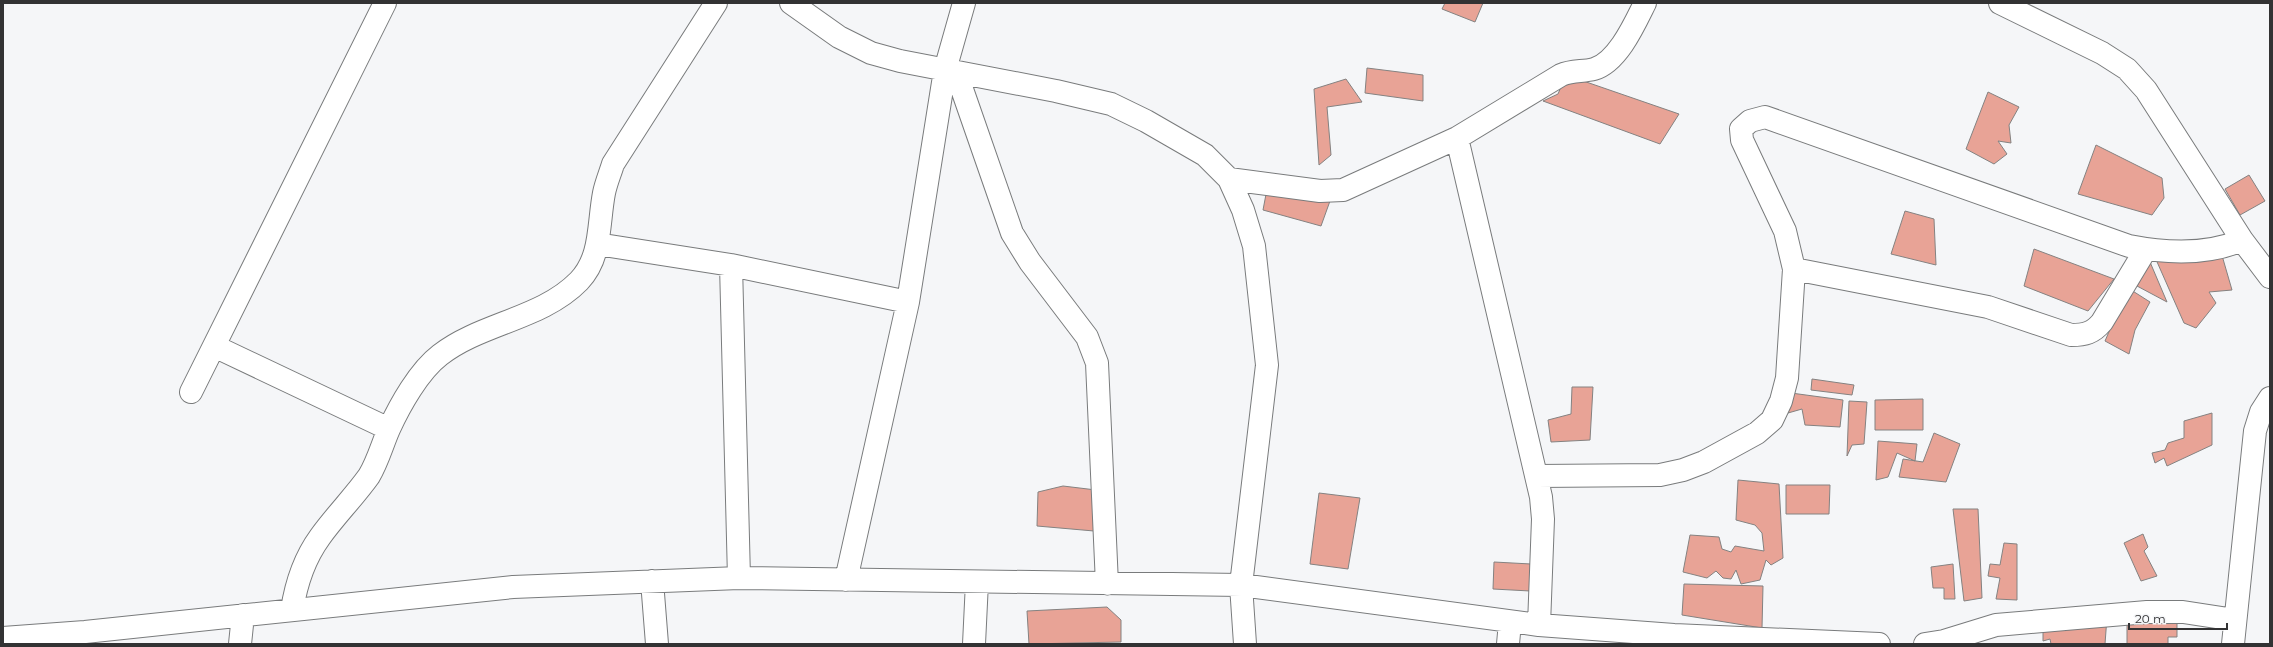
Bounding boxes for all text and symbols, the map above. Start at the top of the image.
scale bar [2129,605,2227,631]
text: 20 m [2135,611,2166,626]

